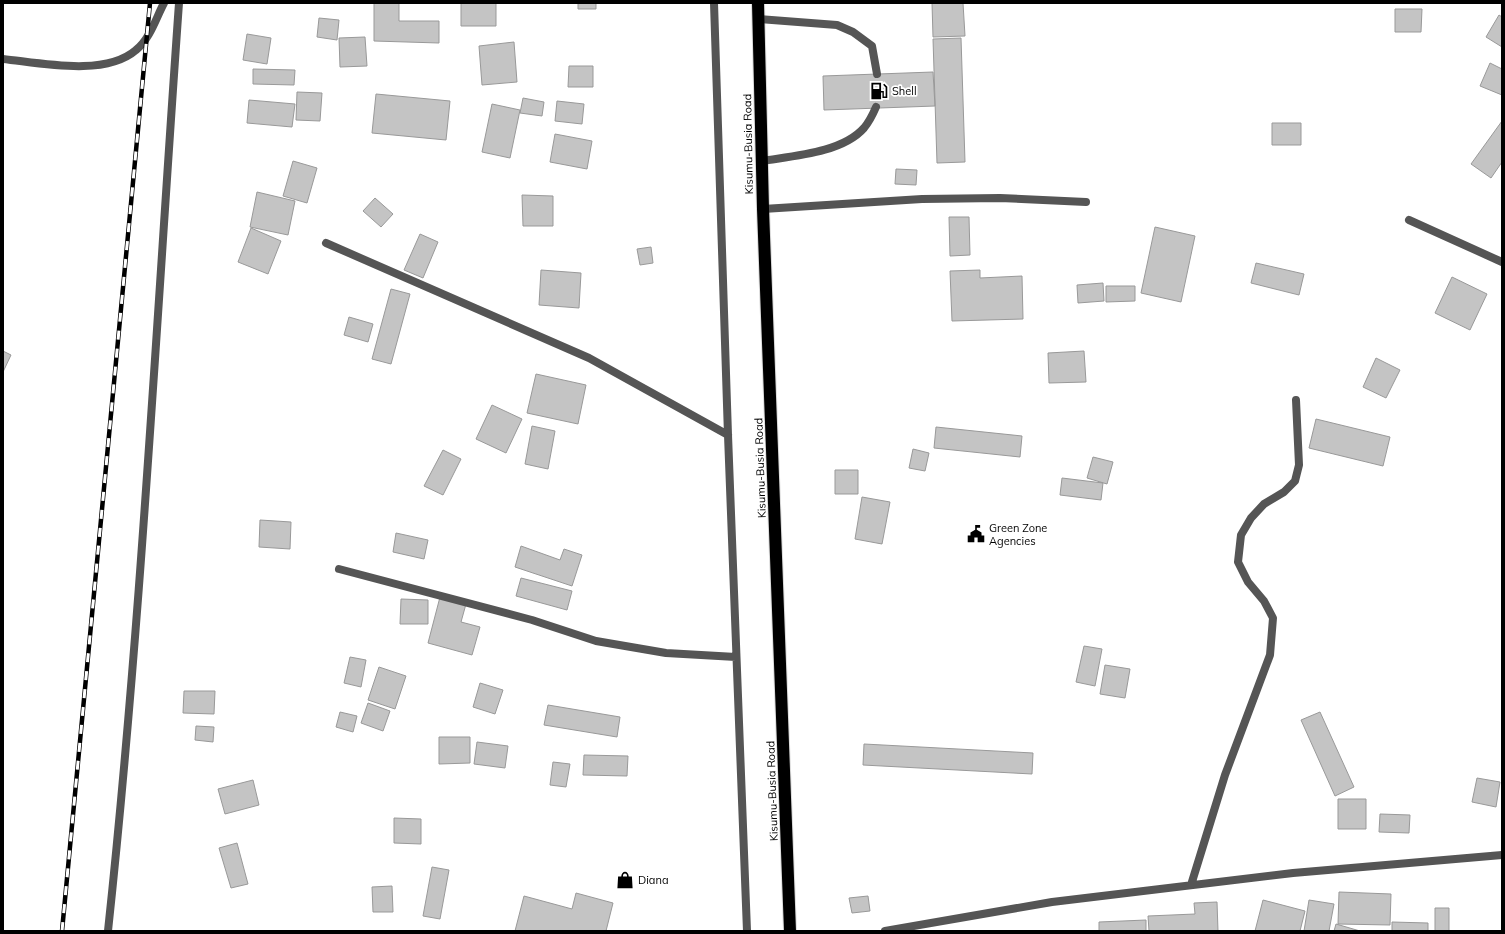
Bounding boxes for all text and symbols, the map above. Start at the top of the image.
fuel station icon: Shell [869,81,889,101]
place label: Shell [892,84,917,98]
street label: Kisumu-Busia Road [740,94,756,194]
street label: Kisumu-Busia Road [751,418,769,518]
place label: Green Zone Agencies [989,521,1047,548]
public building icon: Green Zone Agencies [966,524,986,544]
street label: Kisumu-Busia Road [763,741,781,841]
shop icon: Diana [615,870,635,890]
place label: Diana [638,873,668,887]

